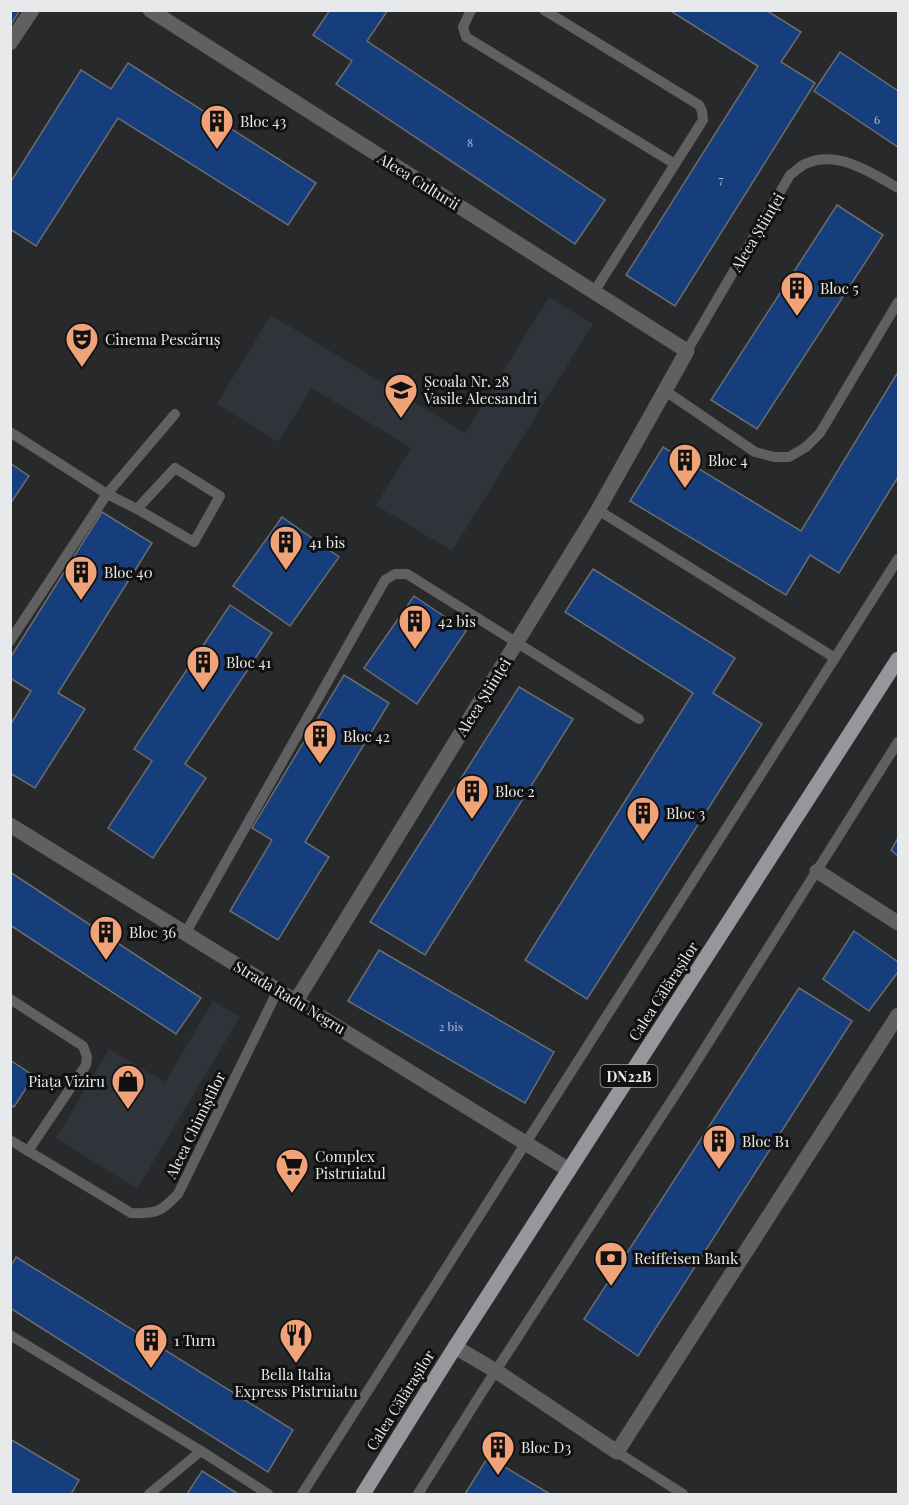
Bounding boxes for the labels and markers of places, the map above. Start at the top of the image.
building icon: Bloc 43 [199,103,235,150]
place label: Bloc 43 [240,111,286,131]
building icon: Bloc 5 [779,270,815,317]
place label: Bloc 5 [820,278,859,298]
theatre icon: Cinema Pescăruș [64,321,100,368]
place label: Cinema Pescăruș [105,329,220,349]
place label: Școala Nr. 28 Vasile Alecsandri [423,371,538,408]
school or university icon: Școala Nr. 28 Vasile Alecsandri [383,372,419,419]
building icon: Bloc 4 [667,442,703,489]
place label: Bloc 4 [708,450,748,470]
building icon: 41 bis [268,524,304,571]
place label: 41 bis [309,532,345,552]
building icon: Bloc 40 [63,554,99,601]
place label: Bloc 40 [104,562,153,582]
building icon: 42 bis [397,603,433,650]
place label: 42 bis [438,611,476,631]
building icon: Bloc 41 [185,644,221,691]
place label: Bloc 41 [226,652,272,672]
building icon: Bloc 42 [302,718,338,765]
place label: Bloc 42 [343,726,390,746]
building icon: Bloc 2 [454,773,490,820]
place label: Bloc 2 [495,781,535,801]
building icon: Bloc 3 [625,795,661,842]
place label: Bloc 3 [666,803,706,823]
building icon: Bloc 36 [88,914,124,961]
place label: Bloc 36 [129,922,176,942]
shop icon: Piața Viziru [110,1063,146,1110]
place label: Piața Viziru [28,1071,105,1091]
building icon: Bloc B1 [701,1123,737,1170]
place label: Bloc B1 [742,1131,790,1151]
place label: Complex Pistruiatul [315,1146,386,1183]
supermarket icon: Complex Pistruiatul [274,1147,310,1194]
bank icon: Reiffeisen Bank [593,1240,629,1287]
place label: Reiffeisen Bank [634,1248,739,1268]
restaurant icon: Bella Italia Express Pistruiatu [278,1317,314,1364]
building icon: 1 Turn [133,1322,169,1369]
place label: 1 Turn [174,1330,216,1350]
place label: Bella Italia Express Pistruiatu [234,1364,358,1401]
building icon: Bloc D3 [480,1429,516,1476]
place label: Bloc D3 [521,1437,571,1457]

